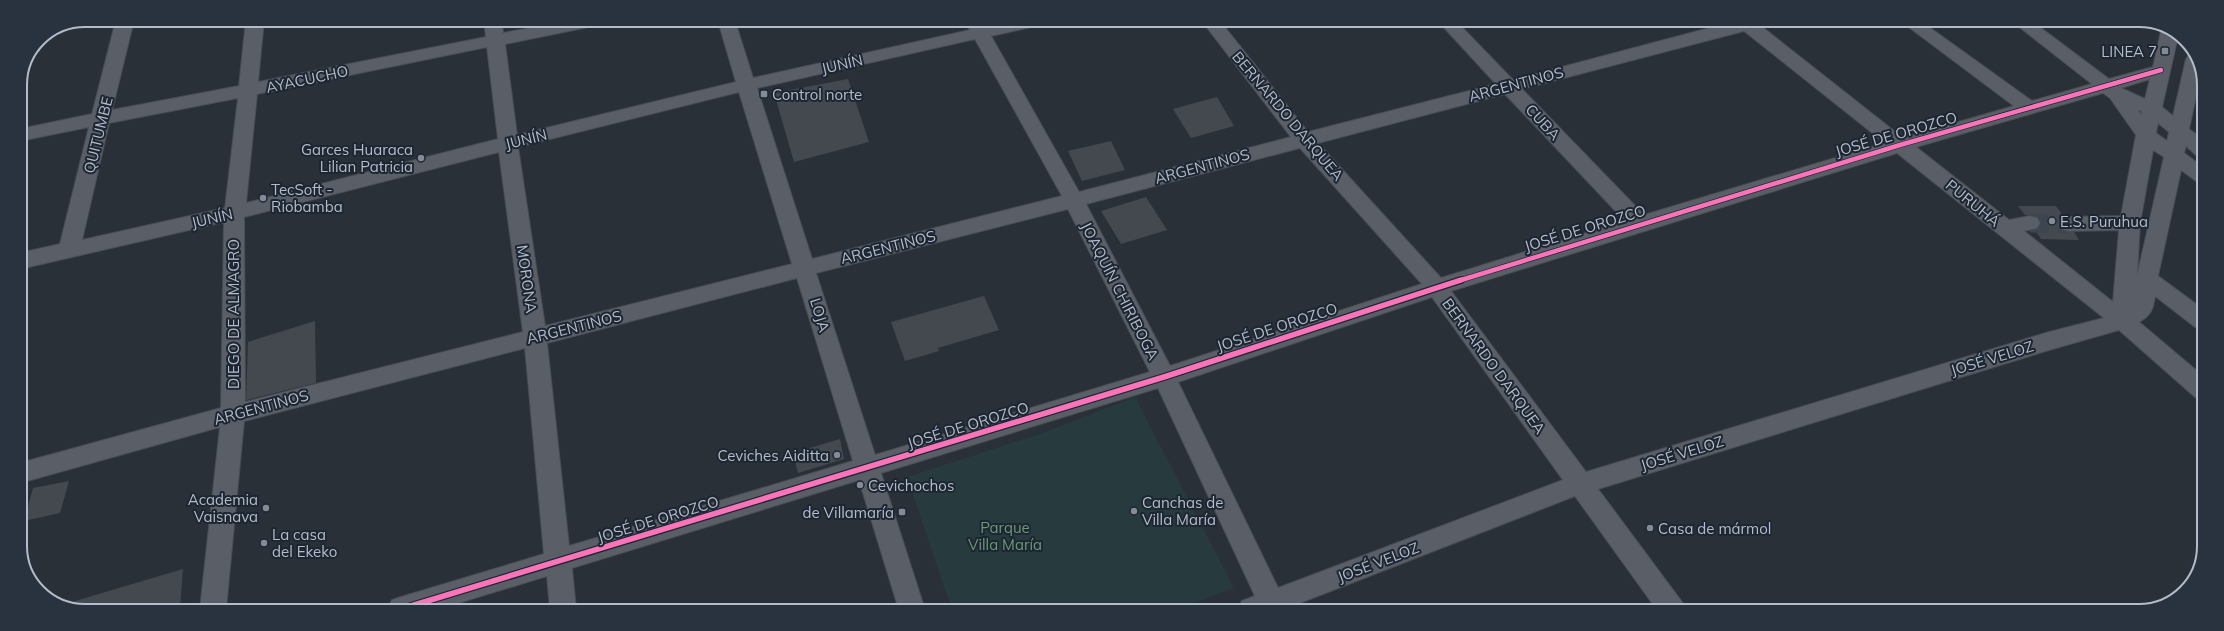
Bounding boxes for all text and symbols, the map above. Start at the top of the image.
place label: LINEA 7 [2101,42,2157,61]
marker: LINEA 7 [2160,46,2170,56]
street label: BERNARDO DARQUEA [1228,47,1348,185]
street label: JUNÍN [819,50,865,78]
street label: AYACUCHO [264,61,350,97]
street label: ARGENTINOS [1466,62,1566,106]
place label: Control norte [772,85,862,104]
marker: Control norte [759,89,769,99]
street label: QUITUMBE [79,95,117,175]
street label: CUBA [1522,100,1564,144]
street label: JOSÉ DE OROZCO [1833,108,1959,160]
street label: JUNÍN [503,125,549,153]
place label: Garces Huaraca Lilian Patricia [301,140,413,176]
street label: ARGENTINOS [1152,144,1252,188]
marker: Garces Huaraca Lilian Patricia [416,153,426,163]
street label: PURUHÁ [1942,175,2004,231]
place label: TecSoft - Riobamba [271,180,343,216]
marker: TecSoft - Riobamba [258,193,268,203]
street label: JOSÉ DE OROZCO [1522,200,1648,256]
street label: JUNÍN [189,204,235,232]
place label: E.S. Puruhua [2060,212,2148,231]
marker: E.S. Puruhua [2047,216,2057,226]
street label: JOAQUÍN CHIRIBOGA [1077,219,1163,363]
street label: ARGENTINOS [838,226,938,268]
street label: DIEGO DE ALMAGRO [224,239,243,389]
street label: MORONA [513,244,541,314]
street label: BERNARDO DARQUEA [1438,294,1550,438]
street label: LOJA [806,296,834,334]
street label: JOSÉ DE OROZCO [1214,298,1340,356]
street label: ARGENTINOS [524,306,624,348]
street label: JOSÉ VELOZ [1948,336,2036,380]
street label: ARGENTINOS [211,385,311,429]
street label: JOSÉ DE OROZCO [905,397,1031,453]
street label: JOSÉ VELOZ [1638,431,1726,475]
place label: Ceviches Aiditta [717,446,829,465]
marker: Ceviches Aiditta [832,450,842,460]
place label: Cevichochos [868,476,954,495]
marker: Cevichochos [855,480,865,490]
place label: Academia Vaisnava [188,490,258,526]
street label: JOSÉ DE OROZCO [595,491,721,547]
place label: Canchas de Villa María [1142,493,1224,529]
marker: Academia Vaisnava [261,503,271,513]
place label: de Villamaría [803,503,894,522]
marker: Canchas de Villa María [1129,506,1139,516]
marker: de Villamaría [897,507,907,517]
park label: Parque Villa María [968,518,1042,554]
place label: Casa de mármol [1658,519,1771,538]
marker: Casa de mármol [1645,523,1655,533]
place label: La casa del Ekeko [272,525,337,561]
marker: La casa del Ekeko [259,538,269,548]
street label: JOSÉ VELOZ [1335,538,1422,586]

